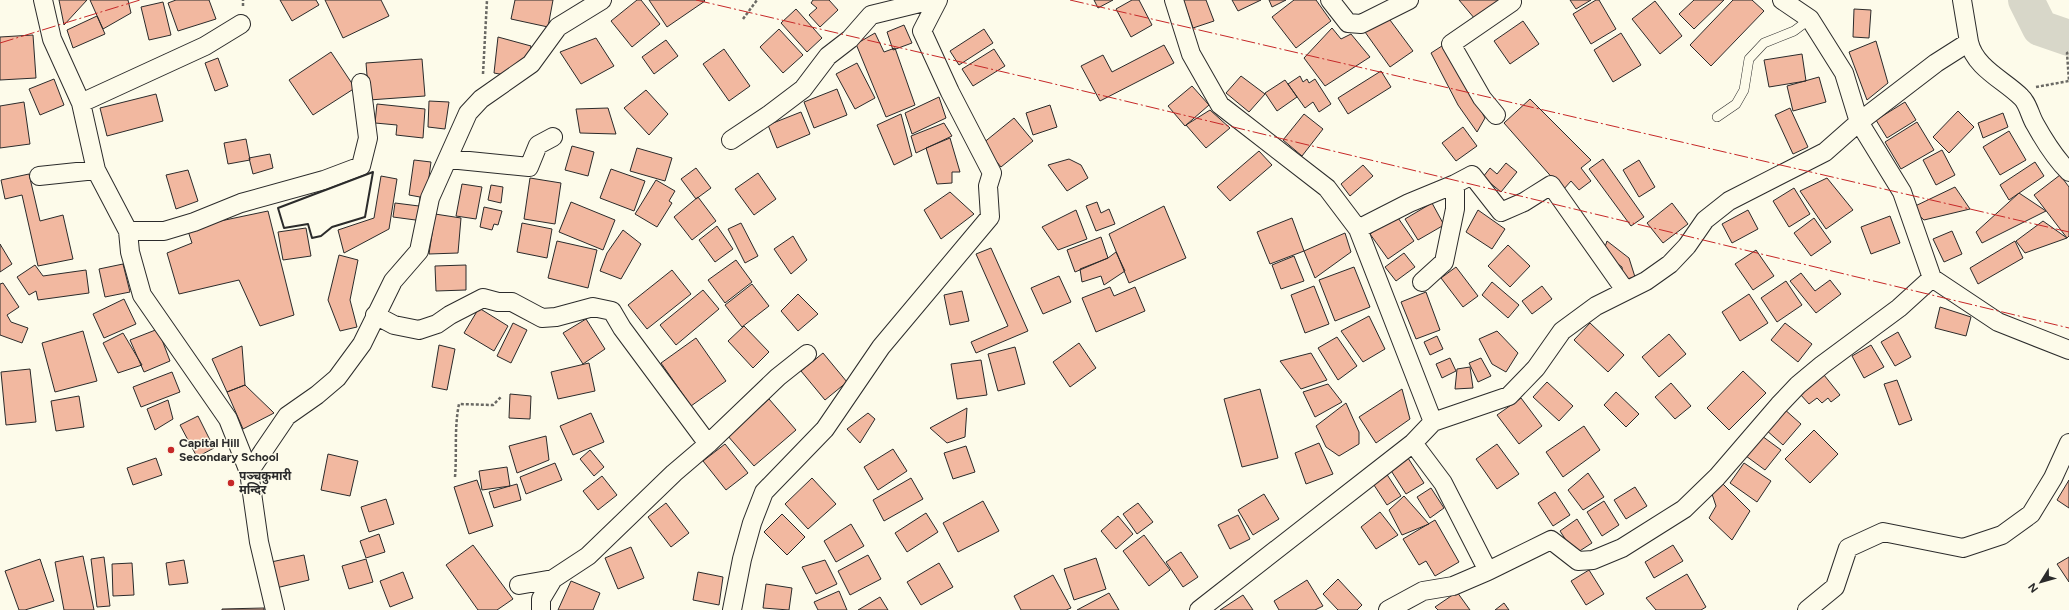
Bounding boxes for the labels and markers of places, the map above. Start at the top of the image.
place label: Capital Hill Secondary School [179,436,279,464]
marker: Capital Hill Secondary School [166,445,176,455]
place label: पञ्चकुमारी मन्दिर [239,468,292,497]
marker: पञ्चकुमारी मन्दिर [226,478,236,488]

